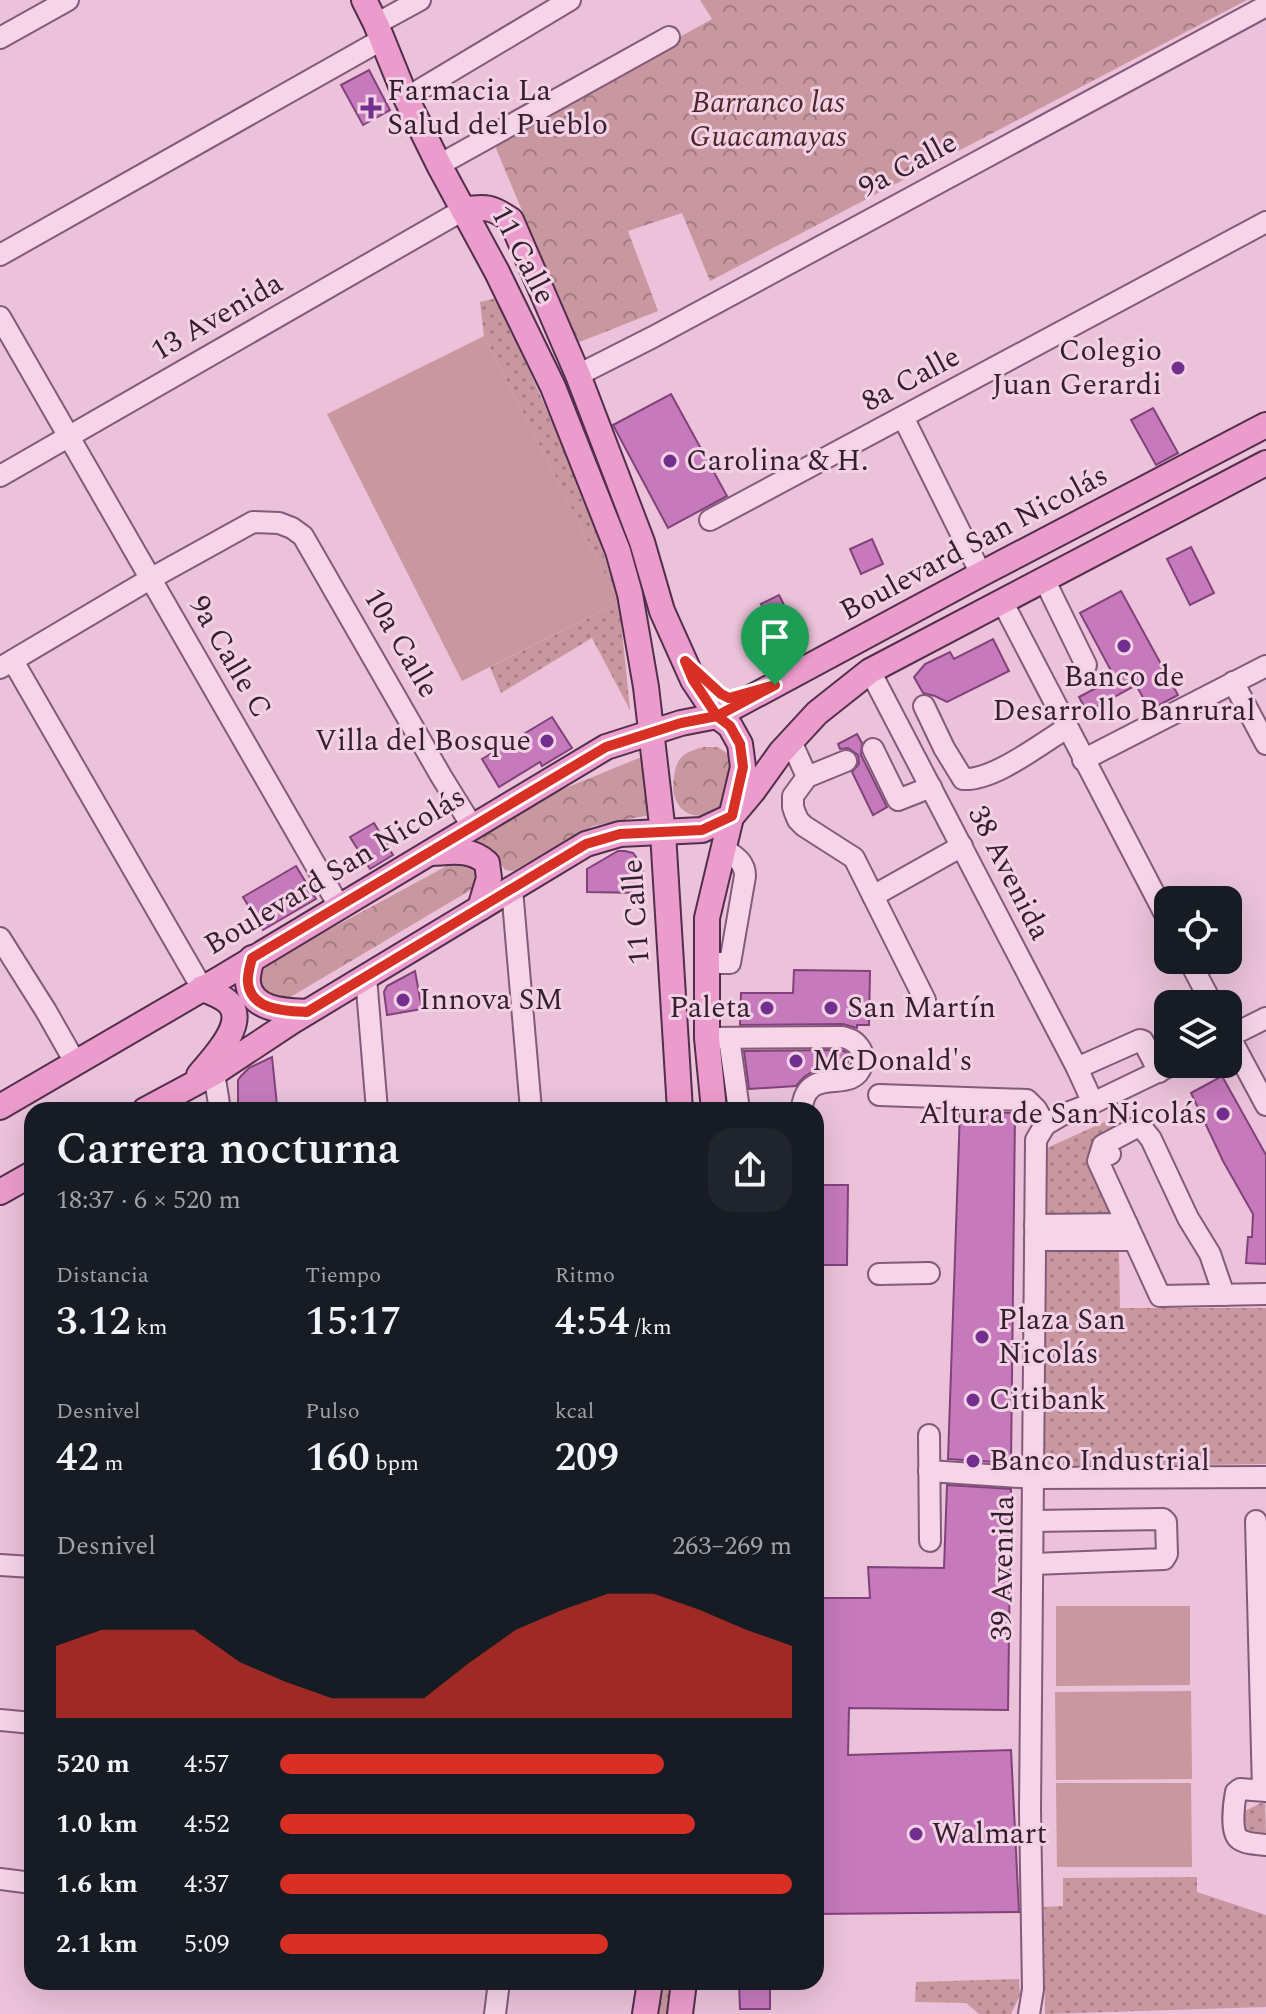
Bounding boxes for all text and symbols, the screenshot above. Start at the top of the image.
place label: Farmacia La Salud del Pueblo [387,68,608,148]
park label: Barranco las Guacamayas [689,80,847,160]
marker: Farmacia La Salud del Pueblo [362,99,380,117]
street label: 9a Calle [851,120,965,210]
street label: 11 Calle [478,197,568,313]
street label: 13 Avenida [142,260,292,373]
place label: Colegio Juan Gerardi [992,328,1162,408]
street label: 8a Calle [854,334,968,424]
marker: Colegio Juan Gerardi [1169,359,1187,377]
place label: Carolina & H. [686,438,868,484]
marker: Carolina & H. [661,452,679,470]
street label: Boulevard San Nicolás [832,453,1116,633]
street label: 10a Calle [351,579,451,707]
street label: 9a Calle C [176,587,284,727]
pin [741,603,809,685]
icon: arrive [753,615,797,659]
marker: Banco de Desarrollo Banrural [1115,637,1133,655]
place label: Banco de Desarrollo Banrural [993,654,1255,734]
place label: Villa del Bosque [315,718,531,764]
marker: Villa del Bosque [538,732,556,750]
street label: Boulevard San Nicolás [195,774,475,968]
street label: 38 Avenida [955,798,1063,949]
street label: 11 Calle [609,858,663,966]
map controls [1154,886,1242,1078]
button: locate [1154,886,1242,974]
place label: Innova SM [419,977,563,1023]
place label: Paleta [669,985,751,1031]
place label: San Martín [847,985,996,1031]
button: layers [1154,990,1242,1078]
marker: Innova SM [394,991,412,1009]
marker: Paleta [758,999,776,1017]
marker: San Martín [822,999,840,1017]
place label: McDonald's [812,1038,972,1084]
marker: McDonald's [787,1052,805,1070]
place label: Altura de San Nicolás [919,1091,1207,1137]
marker: Altura de San Nicolás [1214,1105,1232,1123]
text: Carrera nocturna [56,1116,400,1183]
button: share [708,1128,792,1212]
text: 18:37 · 6 × 520 m [56,1180,241,1220]
text: Distancia [56,1259,149,1292]
text: Tiempo [305,1259,381,1292]
text: Ritmo [555,1259,615,1292]
text: 3.12 [56,1292,131,1353]
text: 15:17 [305,1292,402,1353]
text: 4:54 [555,1292,629,1353]
place label: Plaza San Nicolás [998,1297,1126,1377]
text: km [131,1311,167,1344]
text: /km [629,1311,672,1344]
marker: Plaza San Nicolás [973,1328,991,1346]
place label: Citibank [989,1377,1106,1423]
marker: Citibank [964,1391,982,1409]
text: Desnivel [56,1395,140,1428]
text: Pulso [305,1395,360,1428]
text: kcal [555,1395,594,1428]
text: 42 [56,1428,99,1489]
text: 160 [305,1428,370,1489]
text: 209 [555,1428,619,1489]
place label: Banco Industrial [989,1438,1210,1484]
text: m [99,1447,123,1480]
text: bpm [370,1447,419,1480]
marker: Banco Industrial [964,1452,982,1470]
street label: 39 Avenida [979,1494,1027,1641]
text: Desnivel [56,1526,156,1566]
text: 263–269 m [672,1526,792,1566]
text: 520 m [56,1744,130,1784]
text: 4:57 [184,1744,230,1784]
text: 1.0 km [56,1804,138,1844]
text: 4:52 [184,1804,230,1844]
place label: Walmart [932,1811,1047,1857]
marker: Walmart [907,1825,925,1843]
text: 1.6 km [56,1864,138,1904]
text: 4:37 [184,1864,230,1904]
text: 2.1 km [56,1924,138,1964]
text: 5:09 [184,1924,230,1964]

